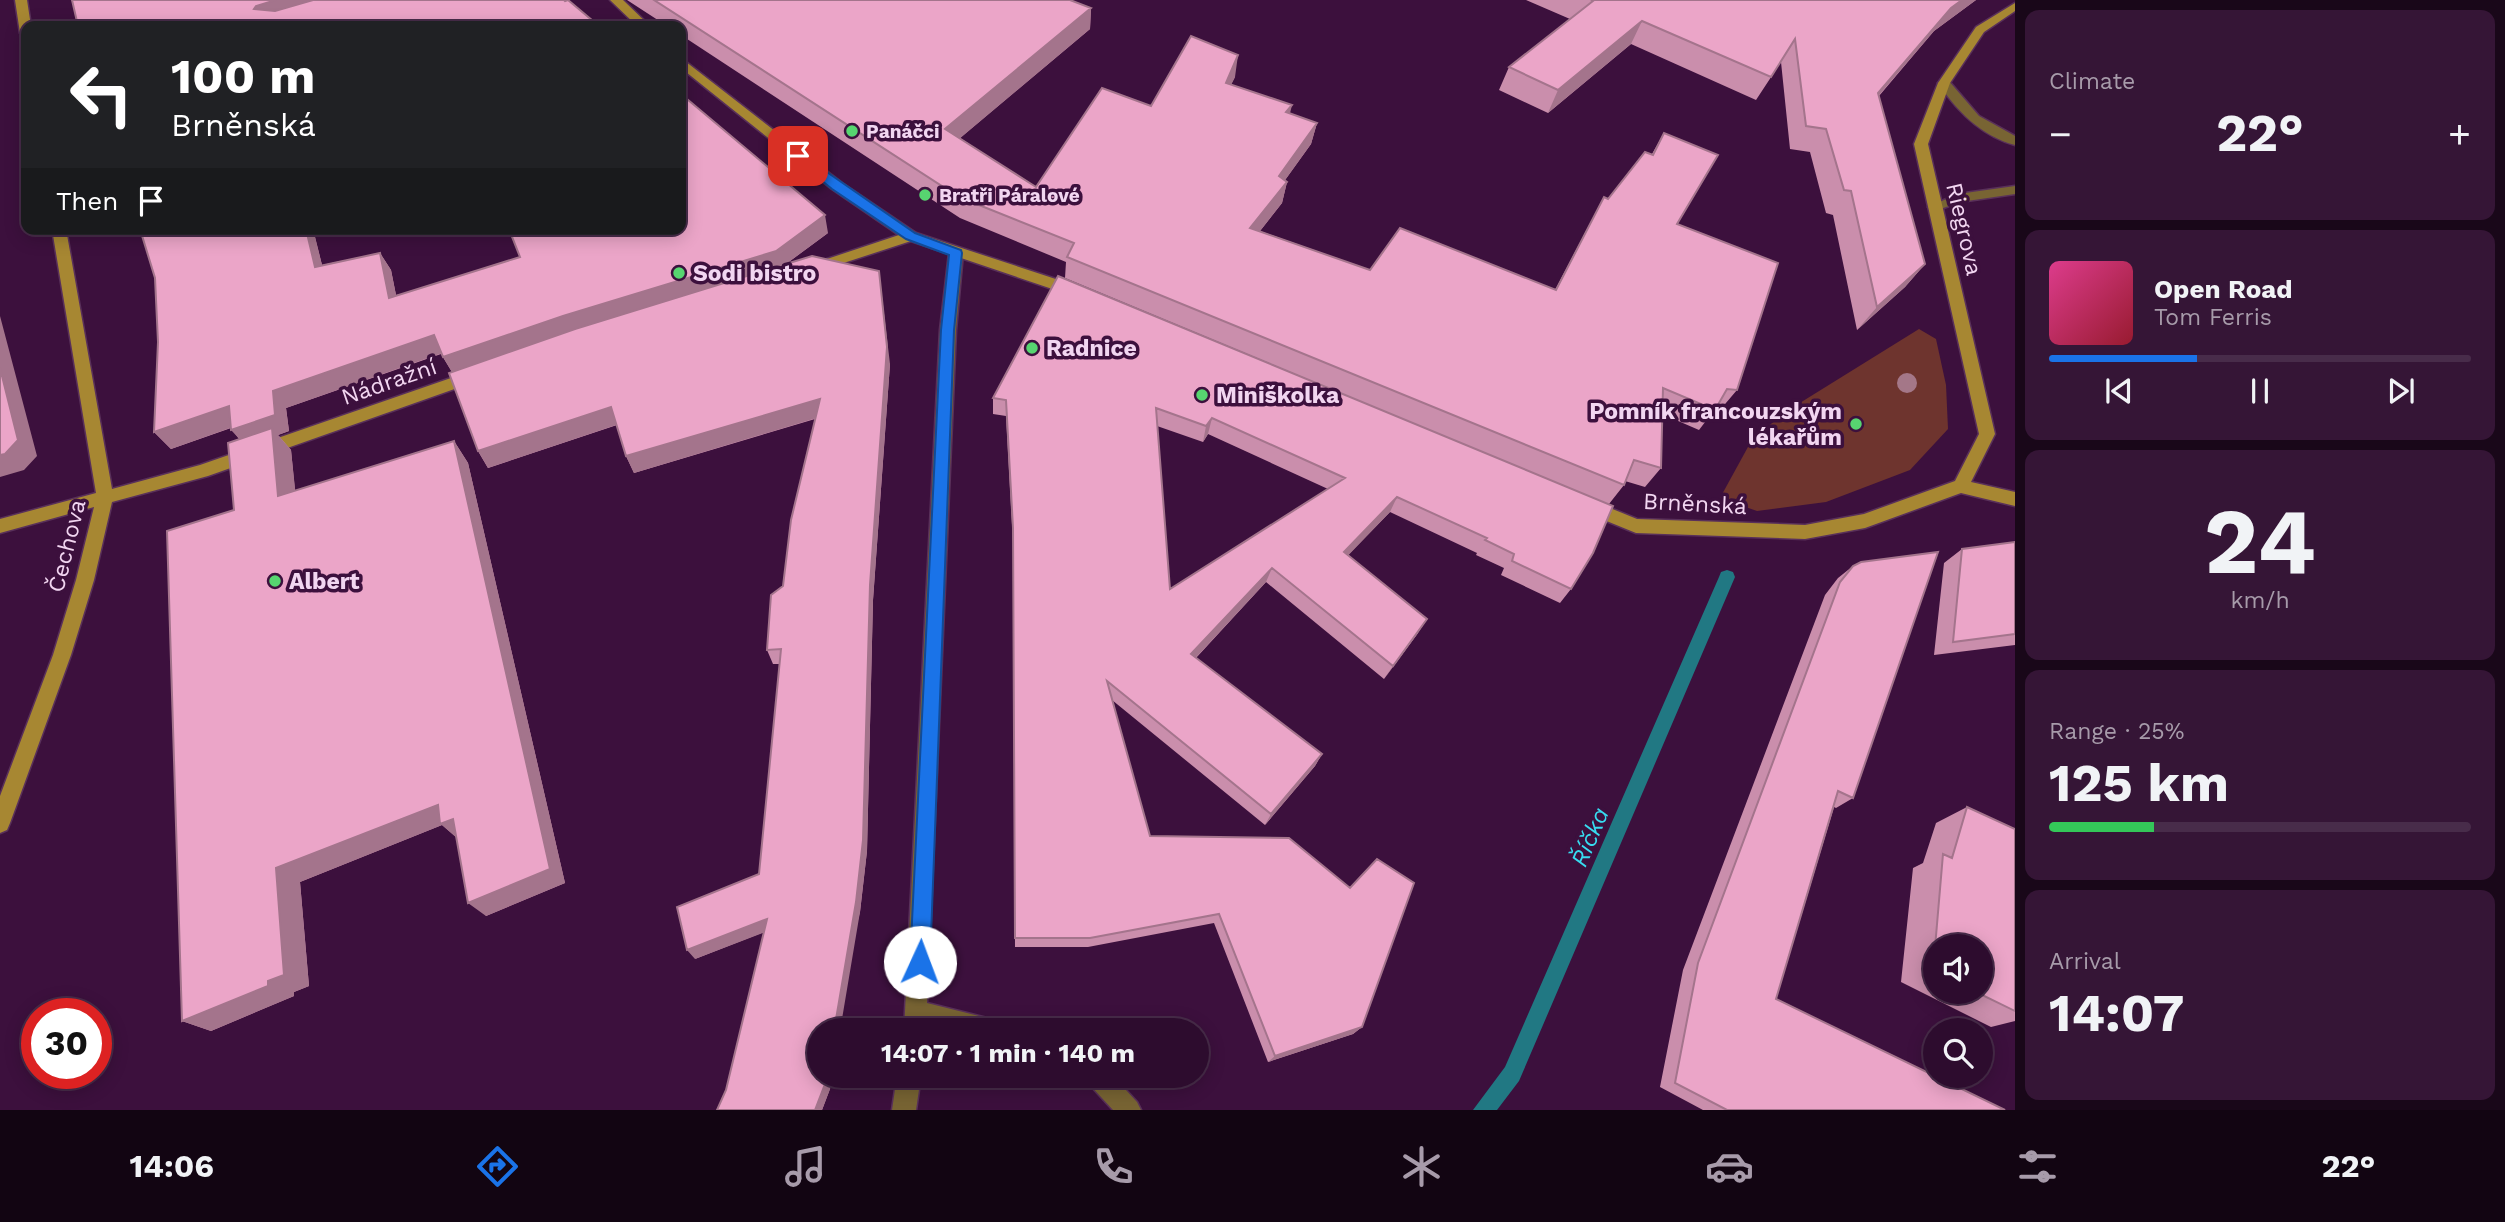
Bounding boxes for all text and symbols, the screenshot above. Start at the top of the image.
text: 100 m [171,47,315,105]
icon: left [56,49,147,140]
text: Climate [2049,68,2135,95]
text: 22° [2216,103,2304,164]
text: Brněnská [171,106,316,144]
text: − [2049,112,2072,156]
text: + [2448,112,2471,156]
place label: Panáčci [866,120,939,143]
marker: Panáčci [844,123,860,139]
pin [768,126,828,186]
icon: arrive [779,137,817,175]
street label: Riegrova [1940,180,1988,278]
icon: arrive [132,182,170,220]
place label: Bratři Páralové [939,184,1080,207]
text: Then [56,186,118,216]
marker: Bratři Páralové [917,187,933,203]
place label: Sodi bistro [693,260,816,287]
marker: Sodi bistro [671,265,687,281]
text: Open Road [2154,274,2292,304]
text: Tom Ferris [2154,304,2272,331]
place label: Radnice [1046,335,1137,362]
marker: Radnice [1024,340,1040,356]
street label: Nádražní [338,353,440,411]
icon: previous [2100,372,2138,410]
icon: pause [2241,372,2279,410]
icon: next [2382,372,2420,410]
place label: Miniškolka [1216,382,1340,409]
marker: Miniškolka [1194,387,1210,403]
place label: Pomník francouzským lékařům [1589,398,1842,451]
marker: Pomník francouzským lékařům [1848,416,1864,432]
street label: Brněnská [1642,488,1748,520]
text: 24 [2204,488,2316,595]
street label: Čechova [41,497,92,595]
place label: Albert [289,568,360,595]
marker: Albert [267,573,283,589]
text: km/h [2230,587,2290,614]
text: Range · 25% [2049,718,2184,745]
text: 125 km [2049,753,2229,814]
water label: Říčka [1565,803,1615,871]
position arrow [883,925,957,999]
map controls [1923,934,1993,1088]
button: sound [1923,934,1993,1004]
text: Arrival [2049,948,2121,975]
text: 14:07 [2049,983,2184,1044]
speed limit sign: 30 [21,998,112,1089]
button: search [1923,1018,1993,1088]
text: 14:07 · 1 min · 140 m [881,1038,1135,1068]
icon: directions [473,1142,522,1191]
icon: music [781,1142,830,1191]
icon: phone [1089,1142,1138,1191]
icon: climate [1397,1142,1446,1191]
icon: car [1705,1142,1754,1191]
icon: filters [2013,1142,2062,1191]
text: 14:06 [130,1147,214,1185]
text: 22° [2321,1147,2375,1185]

